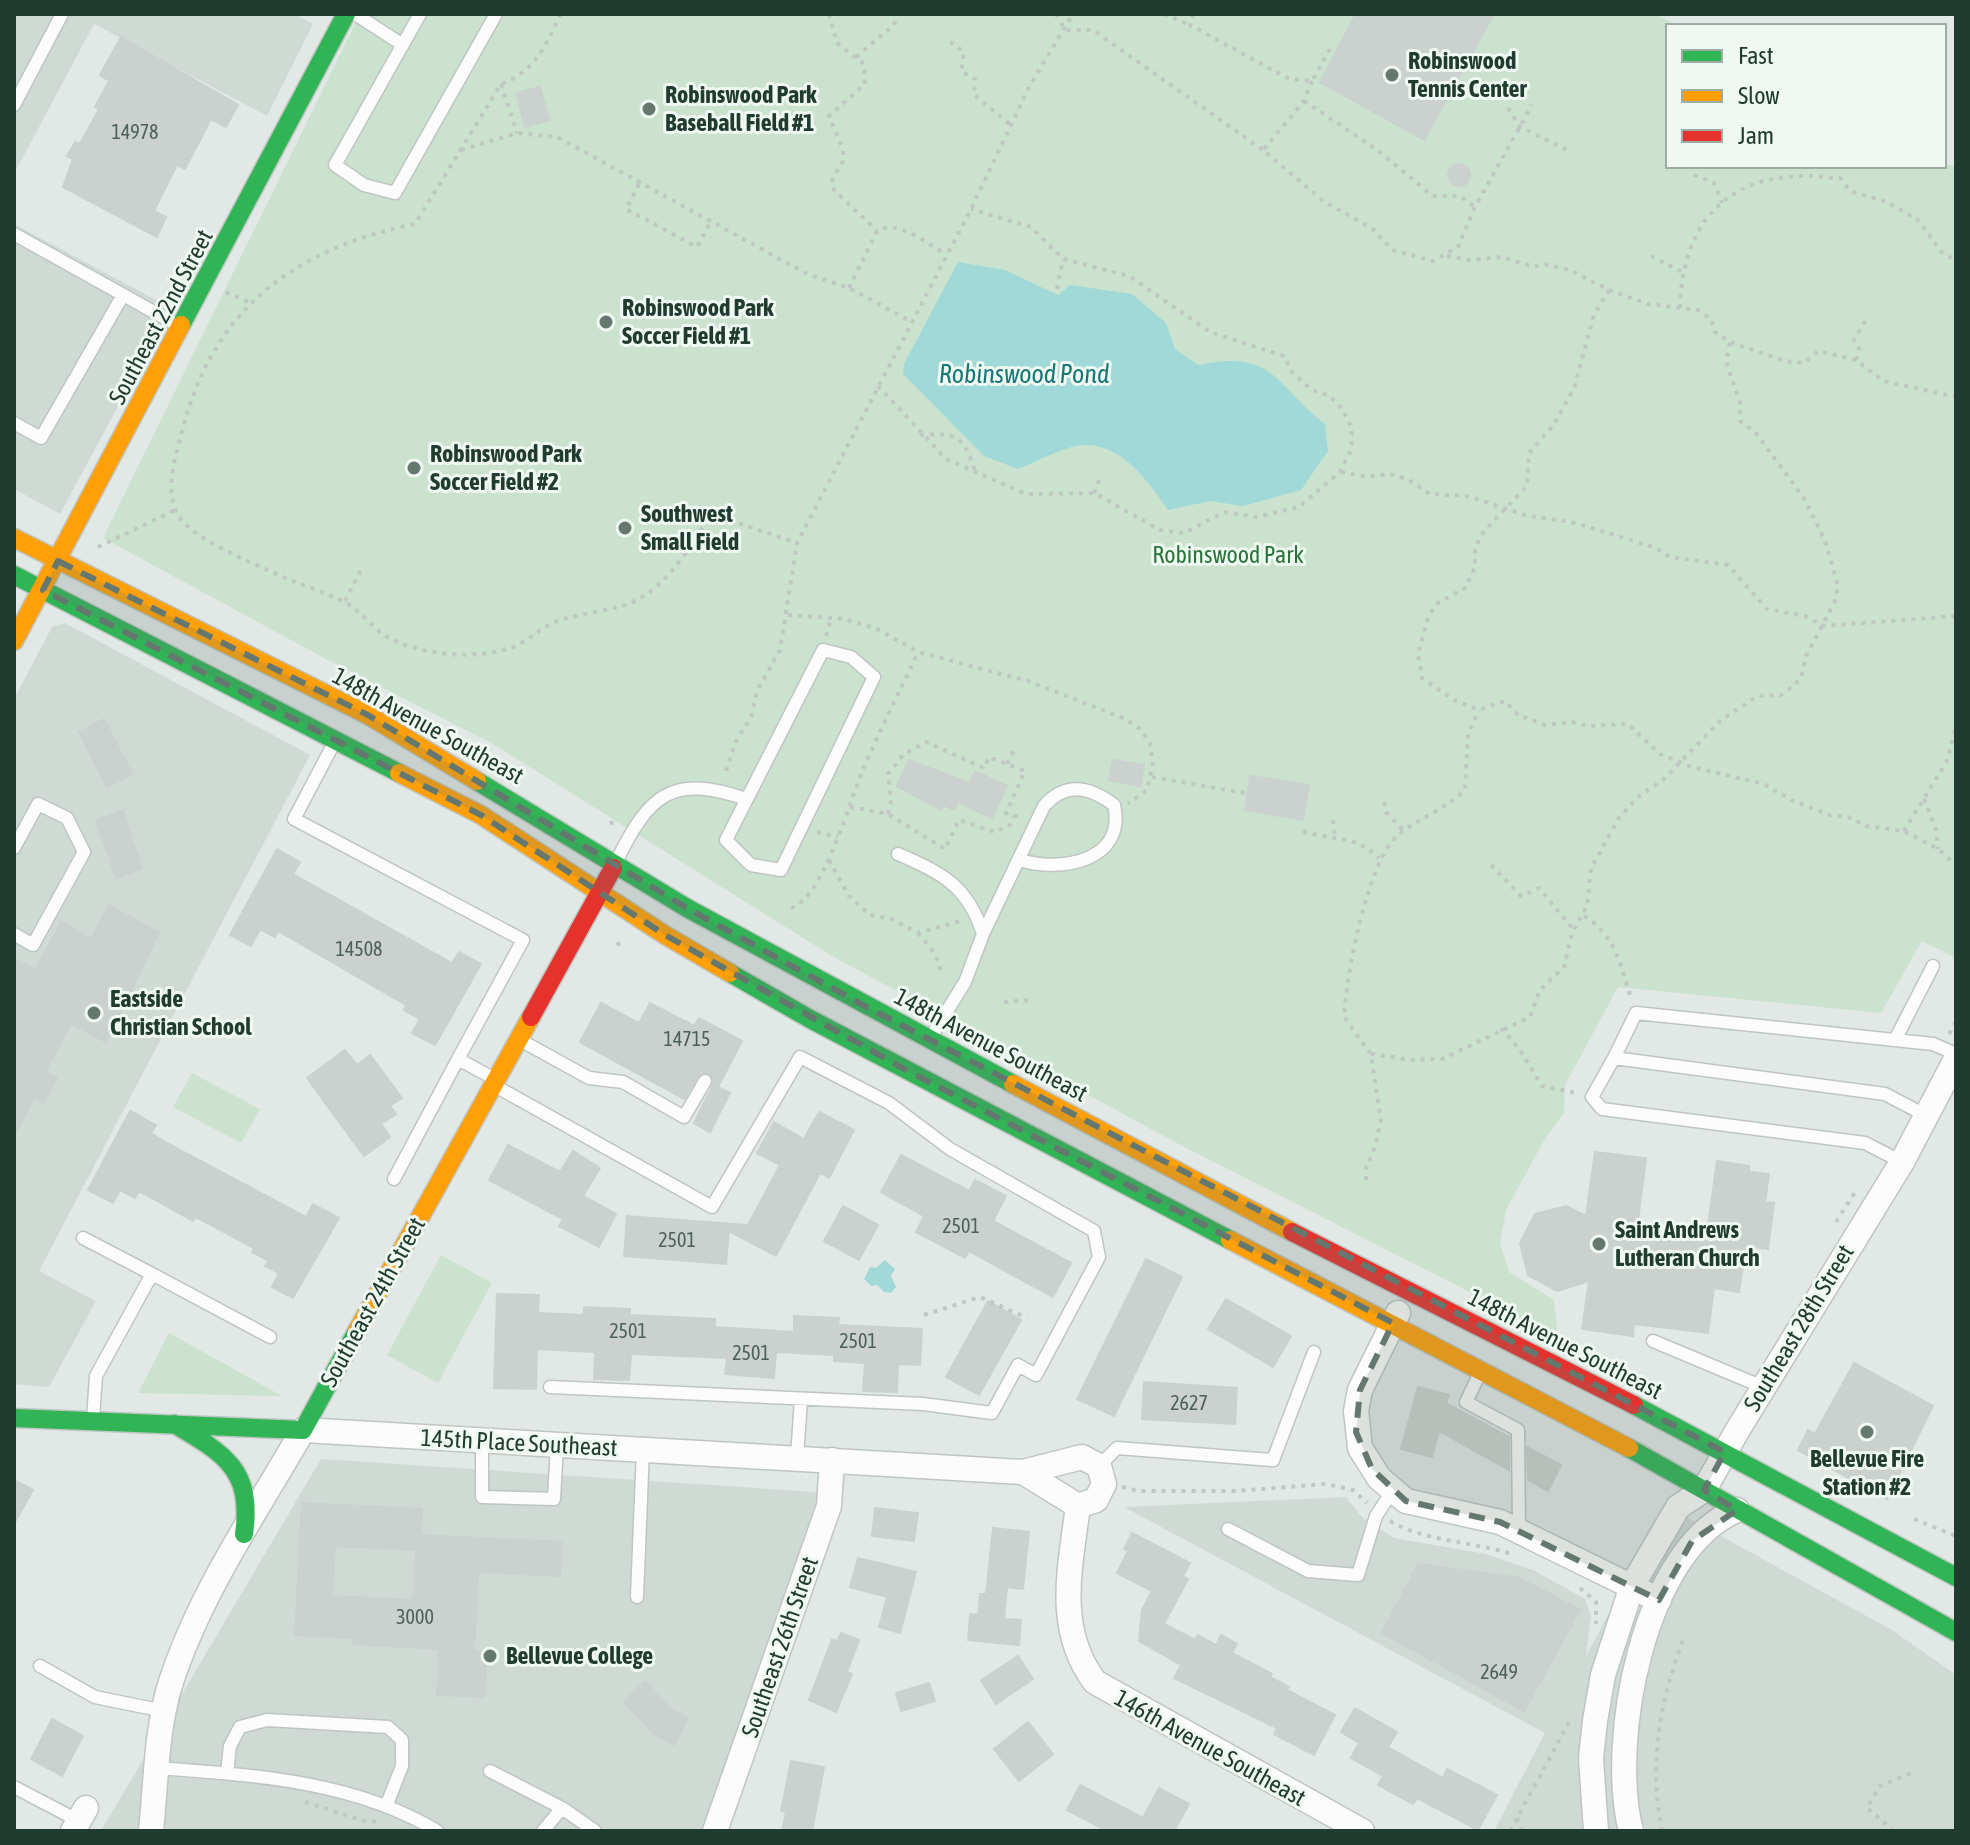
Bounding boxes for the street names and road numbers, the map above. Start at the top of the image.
street label: Southeast 22nd Street [103,225,218,409]
street label: 148th Avenue Southeast [328,662,529,789]
street label: 148th Avenue Southeast [890,982,1092,1107]
street label: Southeast 24th Street [315,1212,430,1391]
street label: Southeast 28th Street [1738,1240,1859,1416]
street label: 148th Avenue Southeast [1464,1283,1667,1404]
street label: 145th Place Southeast [420,1424,618,1461]
street label: Southeast 26th Street [736,1553,823,1741]
street label: 146th Avenue Southeast [1110,1684,1311,1811]

